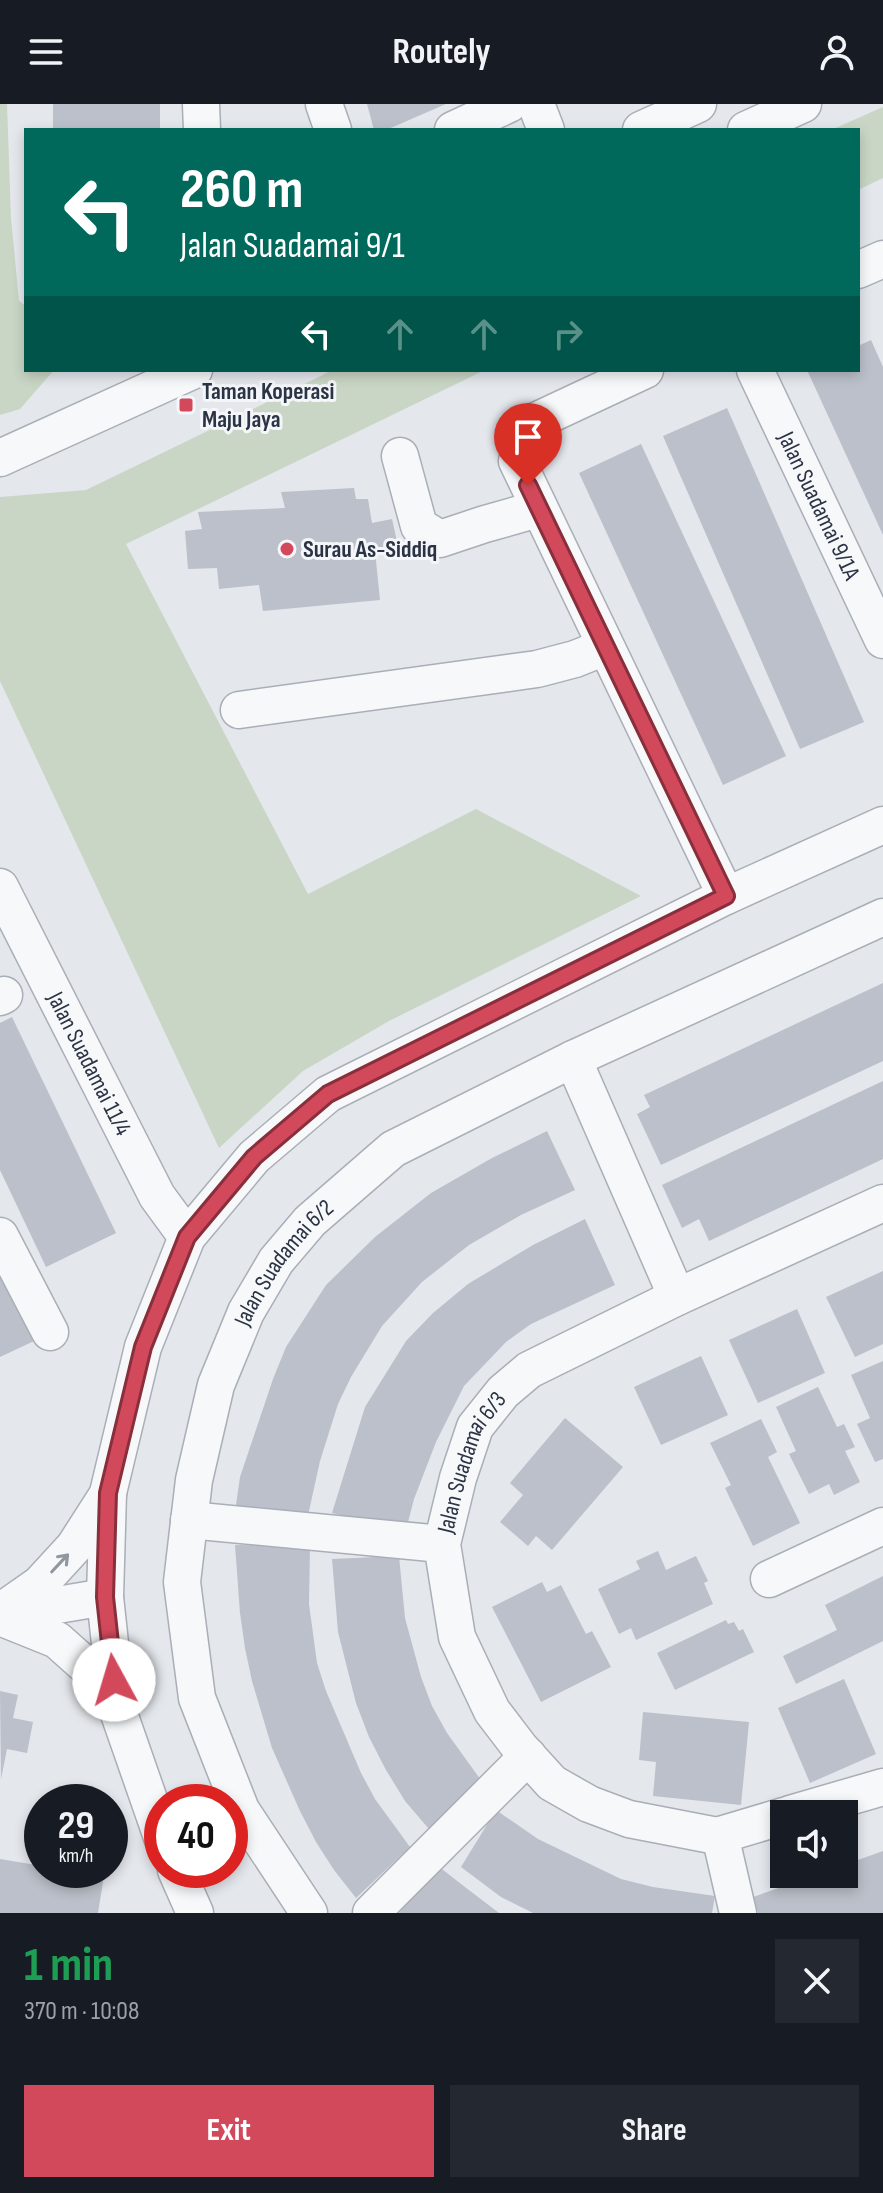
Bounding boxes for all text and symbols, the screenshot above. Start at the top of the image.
icon: menu [24,30,68,74]
icon: person [815,30,859,74]
text: Routely [392,31,491,74]
text: 260 m [180,157,303,224]
icon: left [48,160,152,264]
text: Jalan Suadamai 9/1 [180,225,405,268]
icon: left [294,312,338,356]
icon: ahead [378,312,422,356]
icon: ahead [462,312,506,356]
icon: right [546,312,590,356]
place label: Taman Koperasi Maju Jaya [202,377,335,434]
marker: Taman Koperasi Maju Jaya [177,396,195,414]
pin [494,403,562,485]
icon: arrive [506,415,550,459]
street label: Jalan Suadamai 9/1A [771,426,867,585]
place label: Surau As-Siddiq [303,535,437,564]
marker: Surau As-Siddiq [278,540,296,558]
street label: Jalan Suadamai 11/4 [41,986,138,1140]
street label: Jalan Suadamai 6/2 [227,1193,339,1331]
street label: Jalan Suadamai 6/3 [430,1386,512,1537]
one-way arrow [50,1553,69,1573]
position arrow [72,1638,156,1722]
speed limit sign: 40 [144,1784,248,1888]
map controls [770,1800,858,1888]
button: sound [770,1800,858,1888]
text: 29 [58,1802,94,1850]
text: km/h [59,1844,93,1868]
text: 1 min [24,1937,113,1994]
button: close [775,1939,859,2023]
text: 370 m · 10:08 [24,1996,139,2027]
button: Exit [24,2085,434,2177]
button: Share [450,2085,859,2177]

